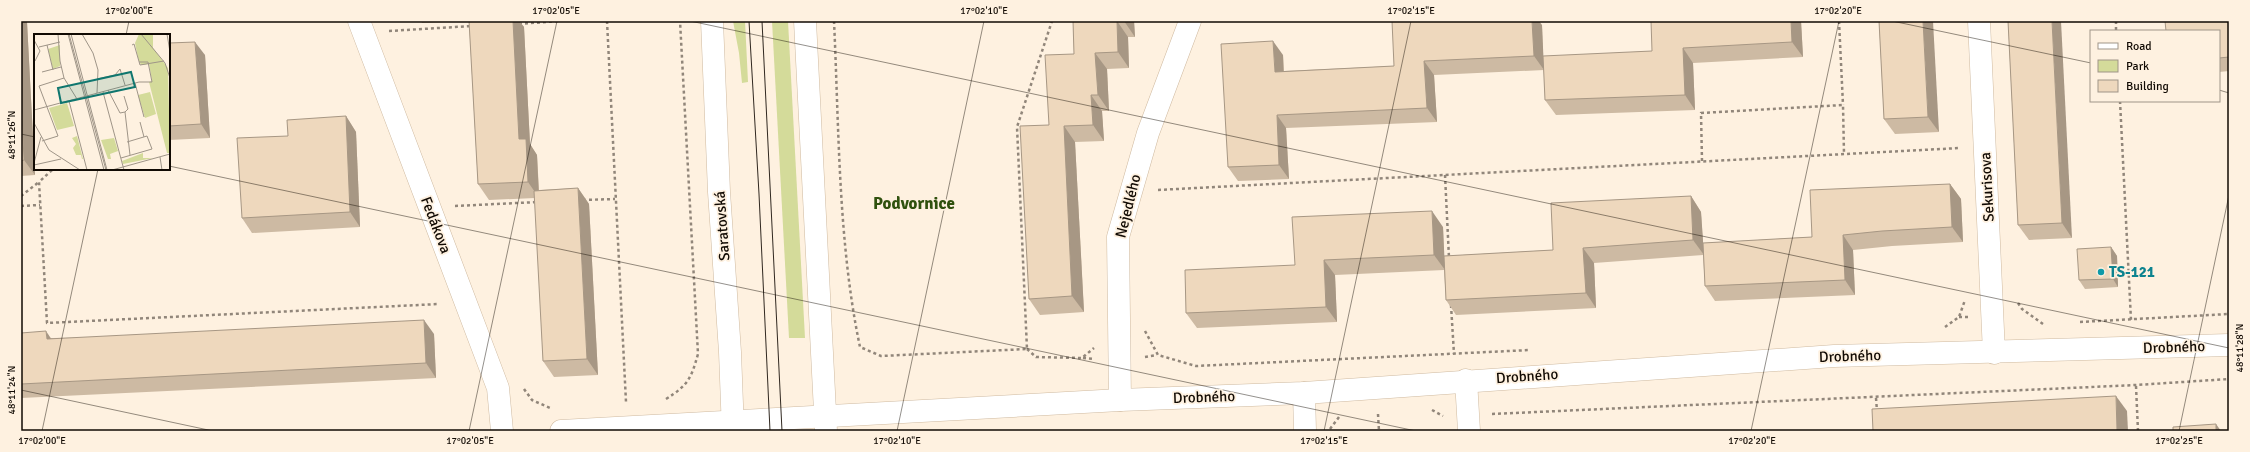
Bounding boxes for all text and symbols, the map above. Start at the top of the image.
text: 17°02'00"E [105,5,153,17]
text: 17°02'05"E [532,5,580,17]
text: 17°02'10"E [960,5,1008,17]
text: 17°02'15"E [1387,5,1435,17]
text: 17°02'20"E [1814,5,1862,17]
legend [2090,30,2220,102]
inset map [34,34,170,170]
text: Road [2126,39,2152,54]
text: Park [2126,59,2149,74]
text: Building [2126,79,2169,94]
text: 48°11'26"N [6,111,18,159]
street label: Sekurisova [1976,152,1998,222]
street label: Nejedlého [1111,172,1145,240]
street label: Saratovská [711,190,733,262]
district label: Podvornice [873,193,955,214]
street label: Fedákova [417,194,455,256]
place label: TS-121 [2109,263,2155,281]
marker: TS-121 [2096,267,2106,277]
text: 48°11'28"N [2234,324,2246,372]
street label: Drobného [2143,337,2206,357]
street label: Drobného [1819,346,1882,366]
street label: Drobného [1495,365,1559,387]
text: 48°11'24"N [6,366,18,414]
street label: Drobného [1173,387,1236,407]
text: 17°02'00"E [18,435,66,447]
text: 17°02'05"E [446,435,494,447]
text: 17°02'10"E [873,435,921,447]
text: 17°02'15"E [1300,435,1348,447]
text: 17°02'20"E [1728,435,1776,447]
text: 17°02'25"E [2155,435,2203,447]

